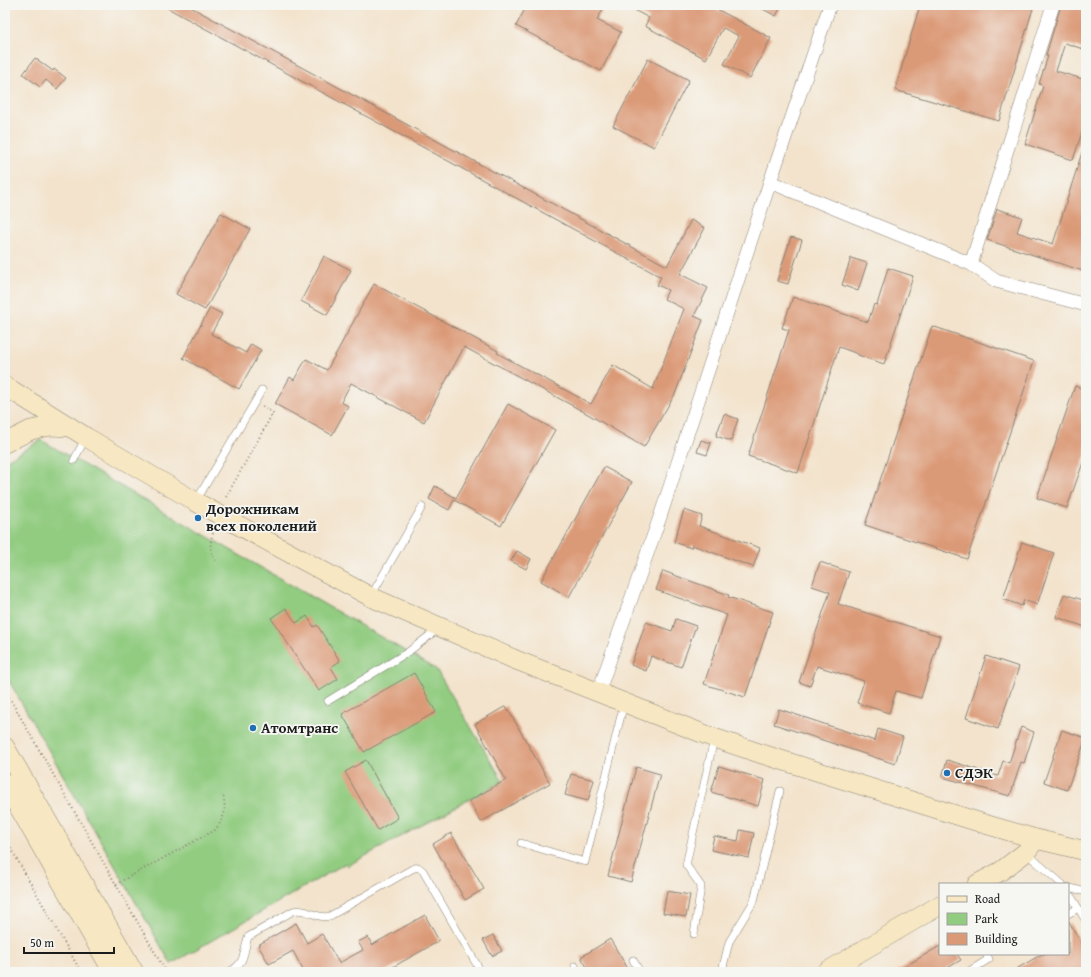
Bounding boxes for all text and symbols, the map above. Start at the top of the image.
place label: Дорожникам всех поколений [205,498,318,536]
marker: Дорожникам всех поколений [193,513,203,523]
place label: Атомтранс [261,717,338,738]
marker: Атомтранс [248,723,258,733]
place label: СДЭК [955,762,993,783]
marker: СДЭК [942,768,952,778]
legend [939,883,1069,955]
text: Road [975,890,1001,907]
text: Park [975,910,999,927]
scale bar [24,929,114,955]
text: Building [975,930,1018,947]
text: 50 m [30,934,54,951]

